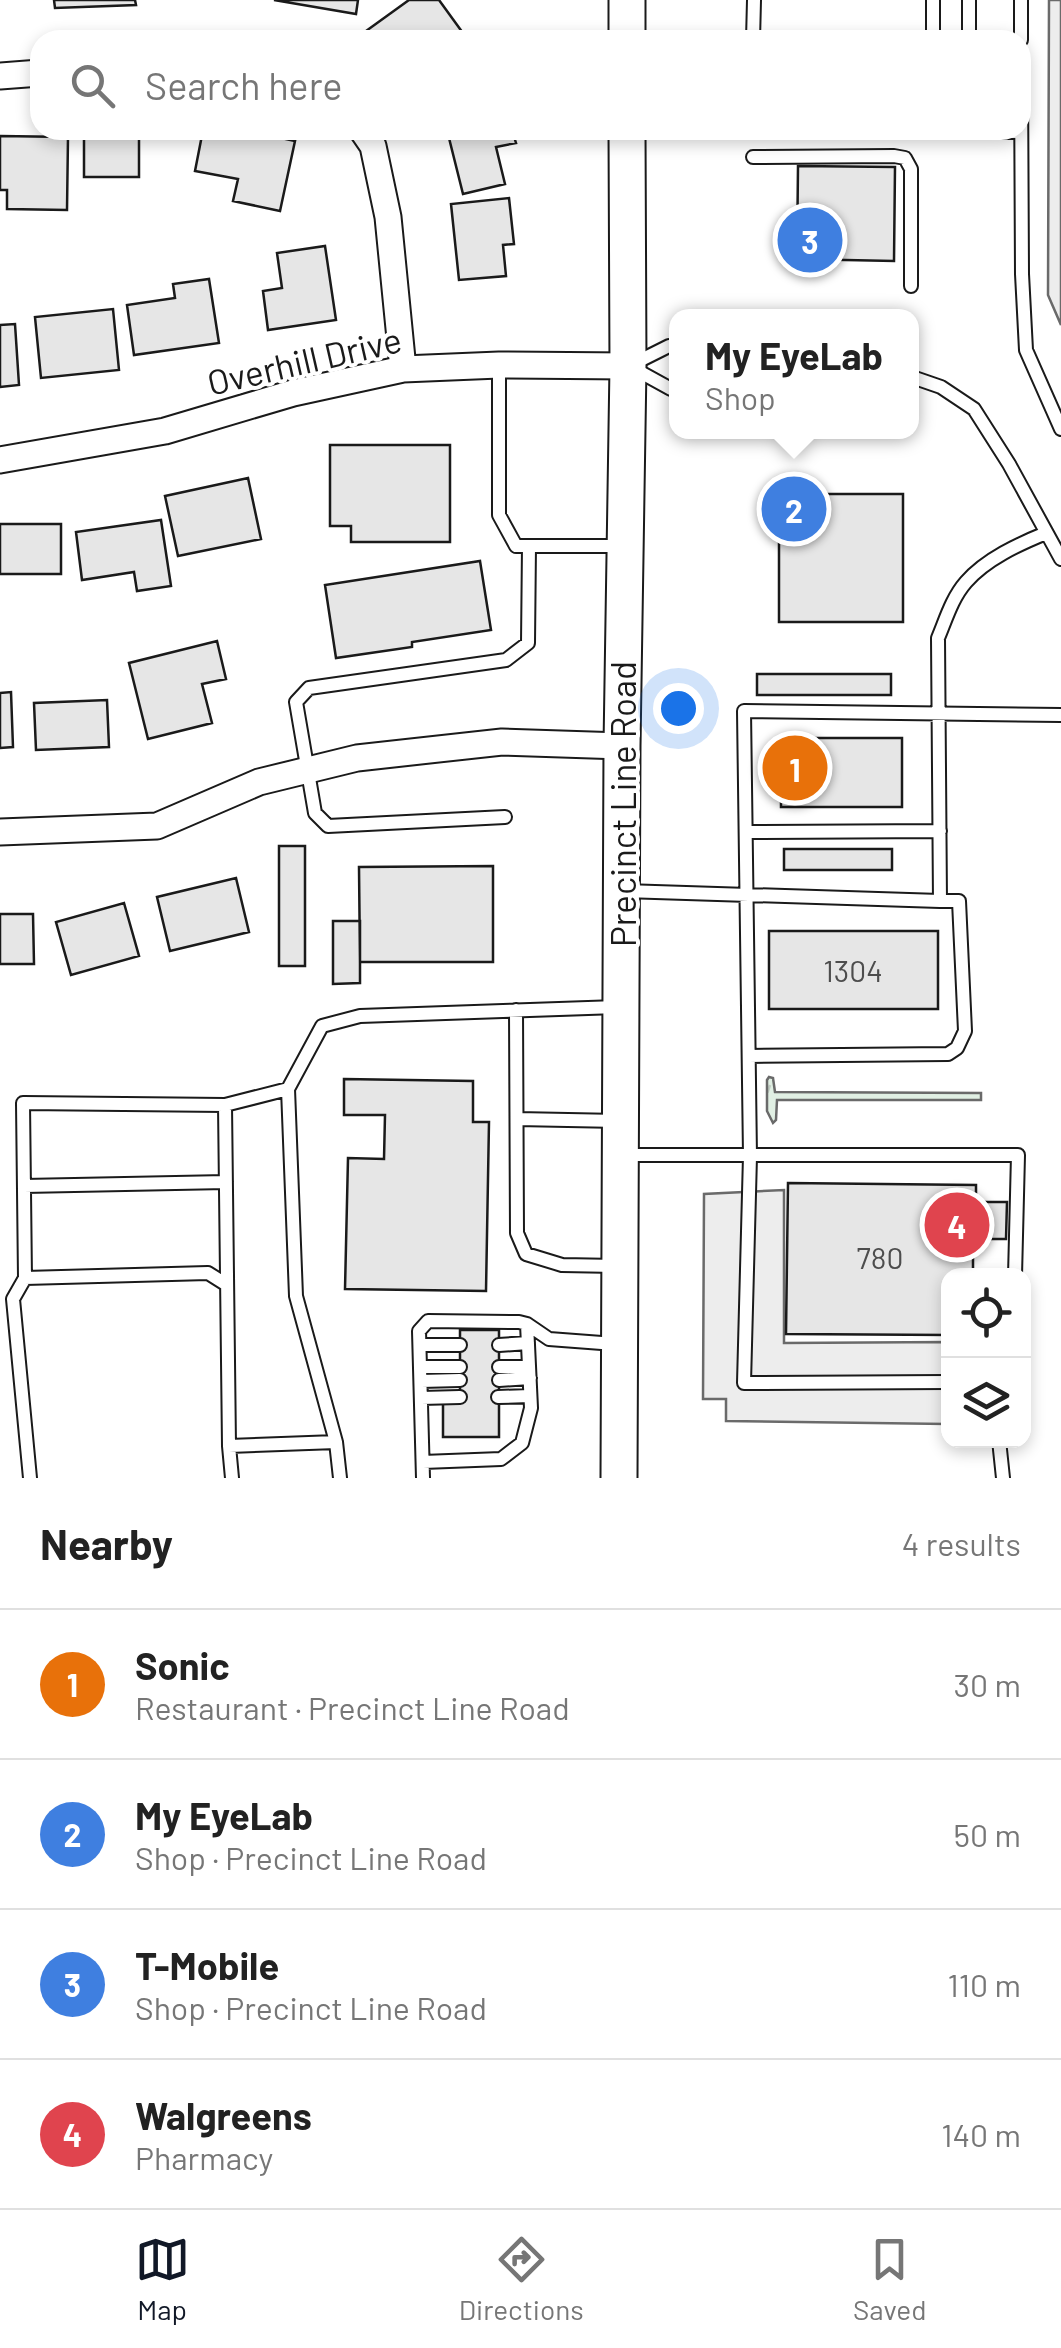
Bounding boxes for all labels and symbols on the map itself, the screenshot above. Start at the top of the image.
pin: 3 [778,202,842,278]
street label: Overhill Drive [203,317,405,403]
pin: 2 [762,472,826,546]
street label: Precinct Line Road [601,661,643,947]
your location [653,683,704,734]
pin: 1 [762,730,828,806]
house number: 1304 [823,952,883,988]
pin: 4 [924,1188,990,1262]
house number: 780 [857,1239,903,1275]

